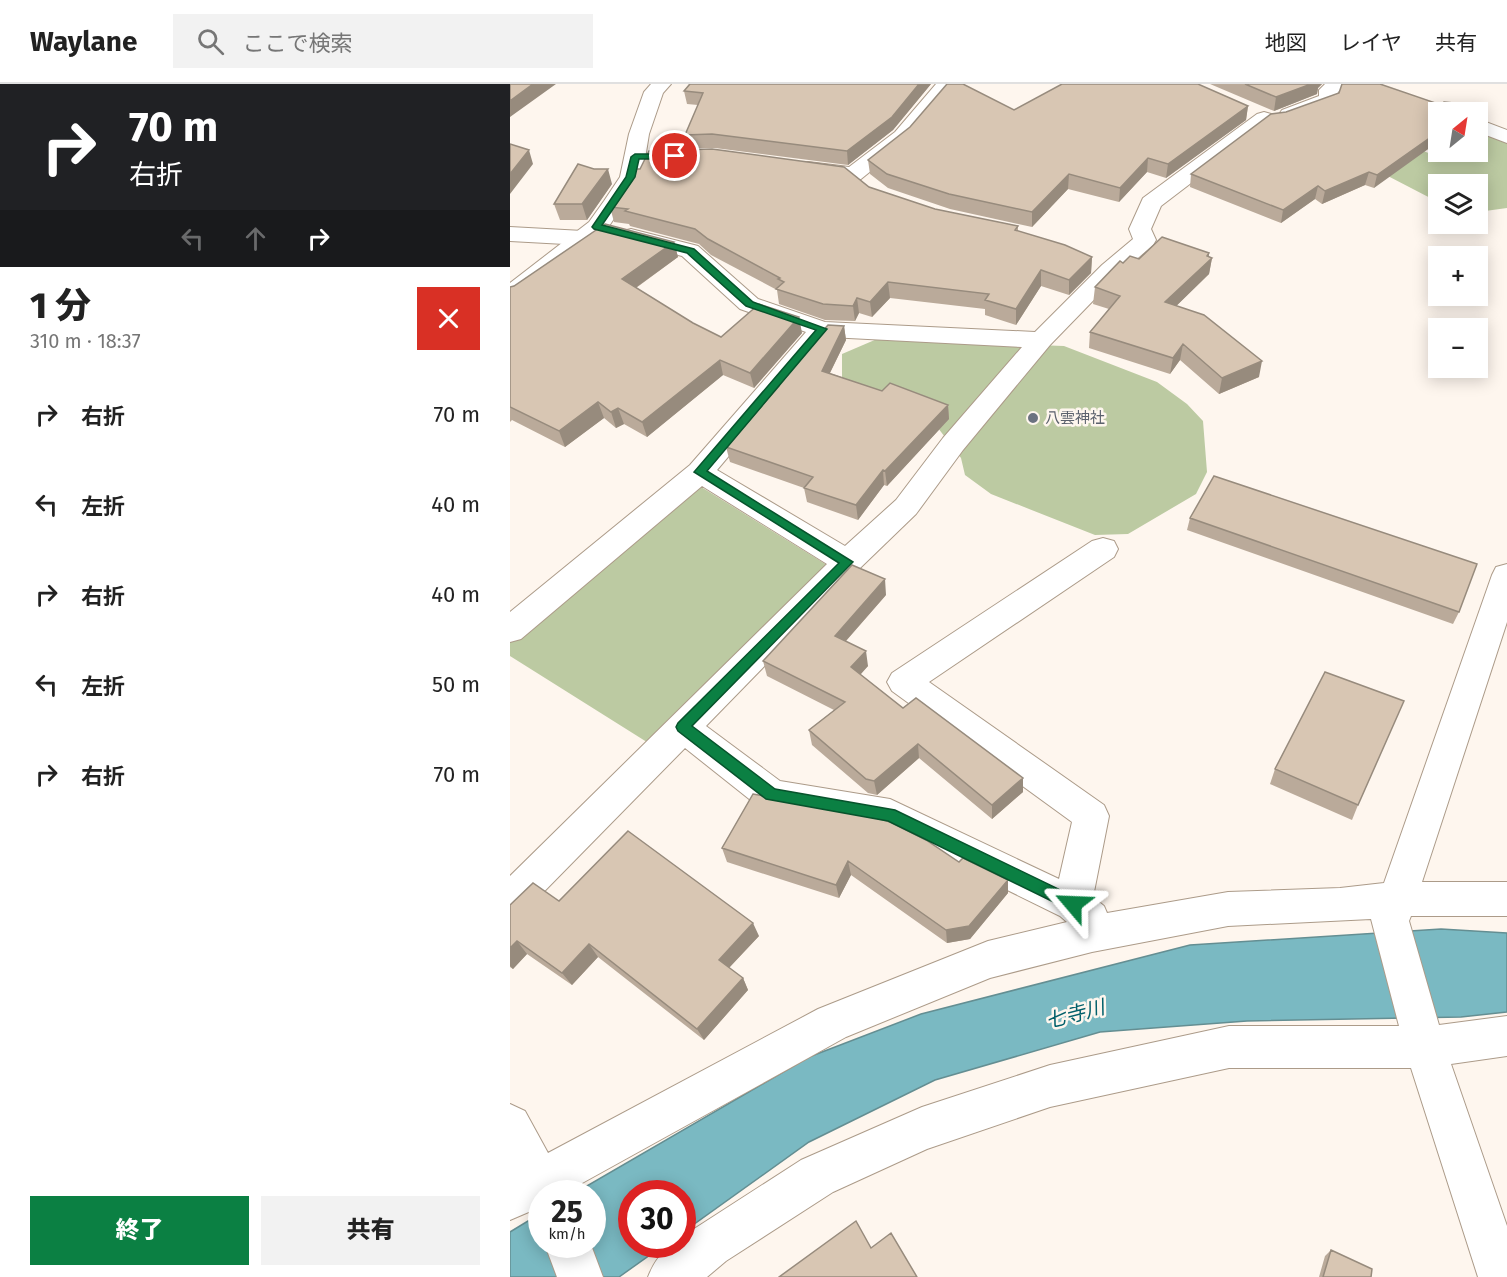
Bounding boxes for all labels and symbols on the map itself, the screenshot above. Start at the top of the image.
north arrow [1428,102,1488,162]
pin [649,130,700,181]
place label: 八雲神社 [1045,409,1105,427]
marker: 八雲神社 [1026,411,1040,425]
position arrow [1041,872,1105,936]
water label: 七寺川 [1043,994,1109,1033]
speed limit sign: 30 [618,1180,696,1258]

